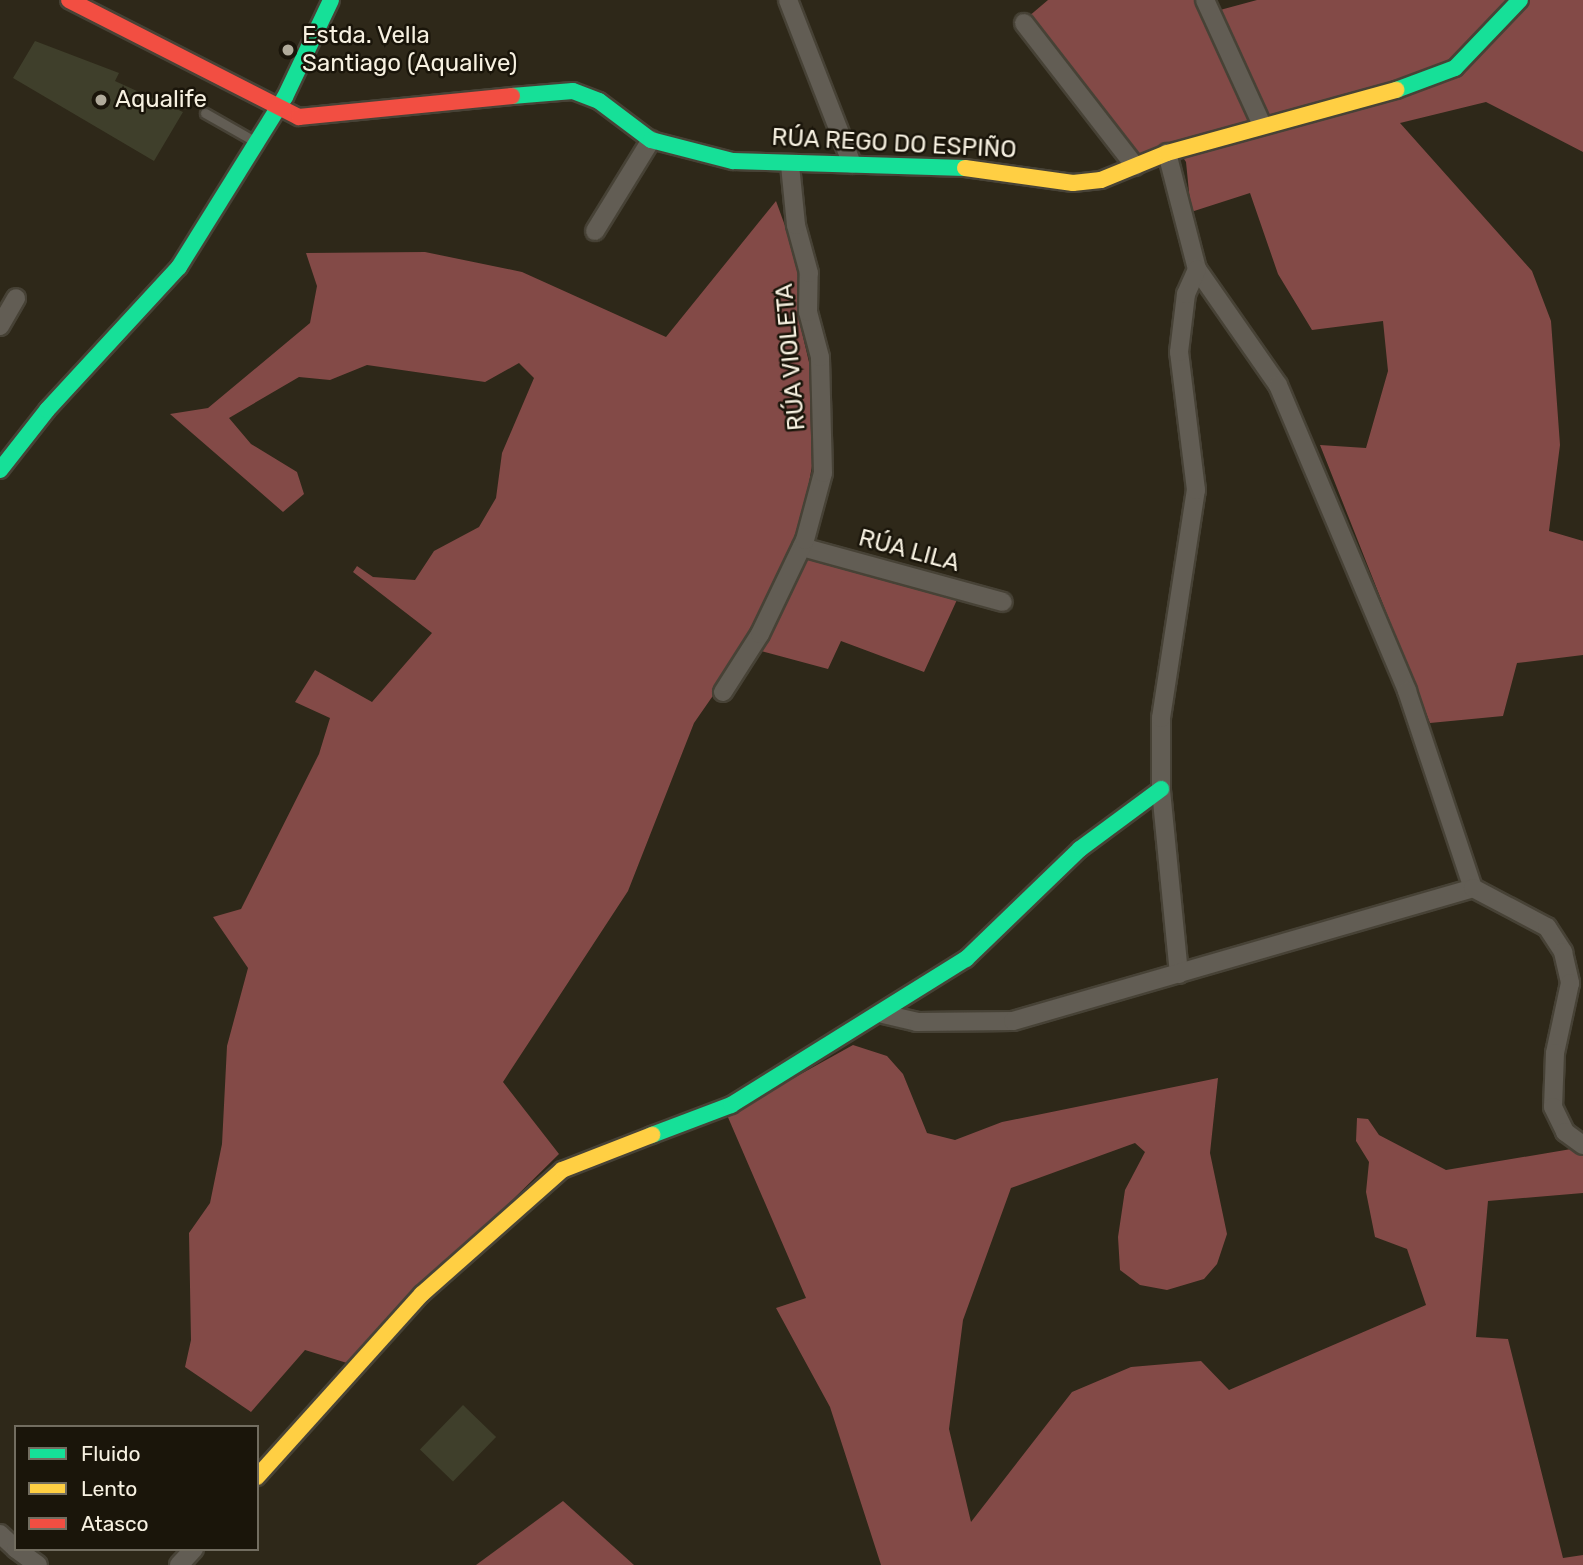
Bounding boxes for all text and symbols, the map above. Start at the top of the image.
place label: Estda. Vella Santiago (Aqualive) [302,22,517,78]
marker: Estda. Vella Santiago (Aqualive) [280,42,296,58]
place label: Aqualife [115,86,207,114]
marker: Aqualife [93,92,109,108]
street label: RÚA REGO DO ESPIÑO [771,123,1017,165]
street label: RÚA VIOLETA [770,282,812,432]
street label: RÚA LILA [855,524,963,578]
legend [14,1425,259,1551]
text: Fluido [81,1441,141,1466]
text: Lento [81,1476,137,1501]
text: Atasco [81,1511,149,1536]

